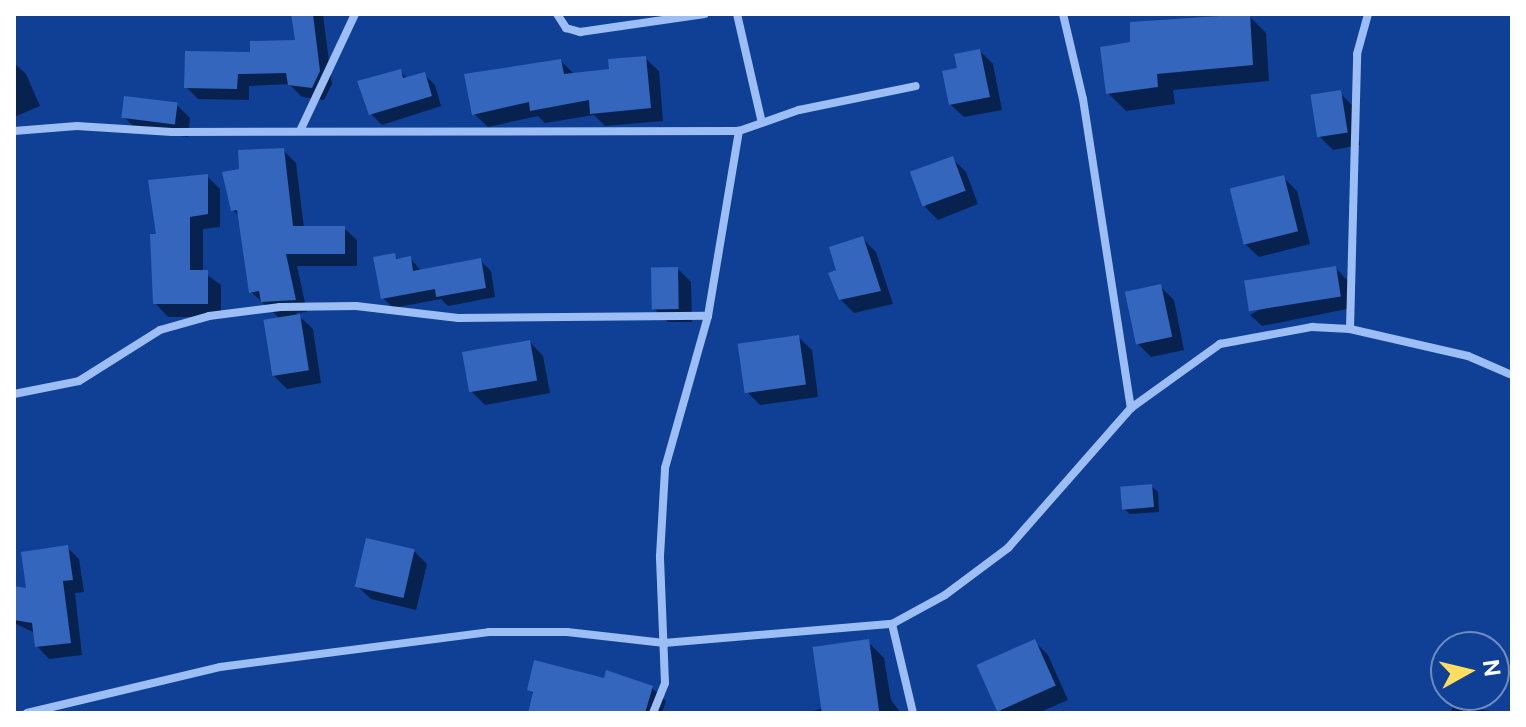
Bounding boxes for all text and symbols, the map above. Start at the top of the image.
north arrow [1430,631,1510,711]
text: N [1478,658,1506,678]

